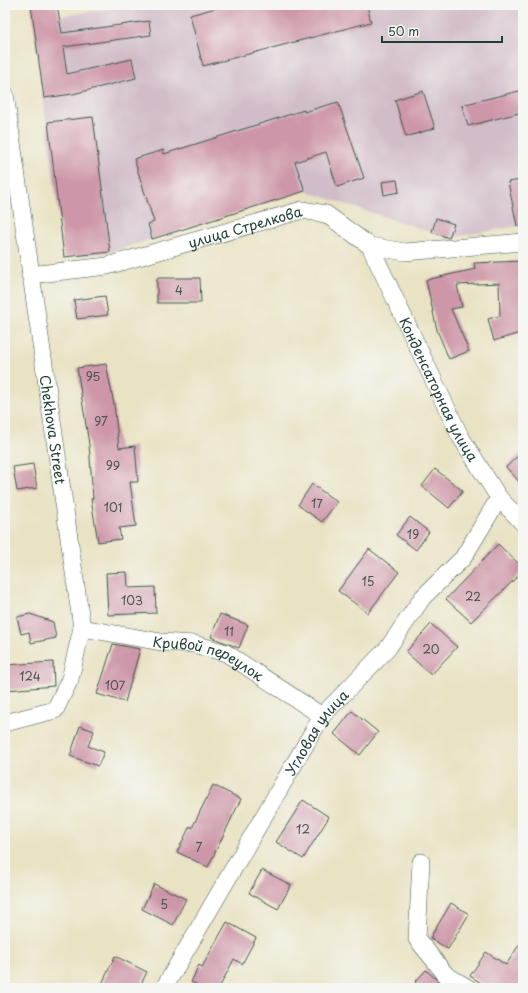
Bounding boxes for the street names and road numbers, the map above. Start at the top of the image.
street label: улица Стрелкова [185,200,305,253]
street label: Конденсаторная улица [395,313,484,466]
street label: Chekhova Street [35,373,72,486]
street label: Кривой переулок [151,630,268,686]
street label: Угловая улица [279,684,353,779]

